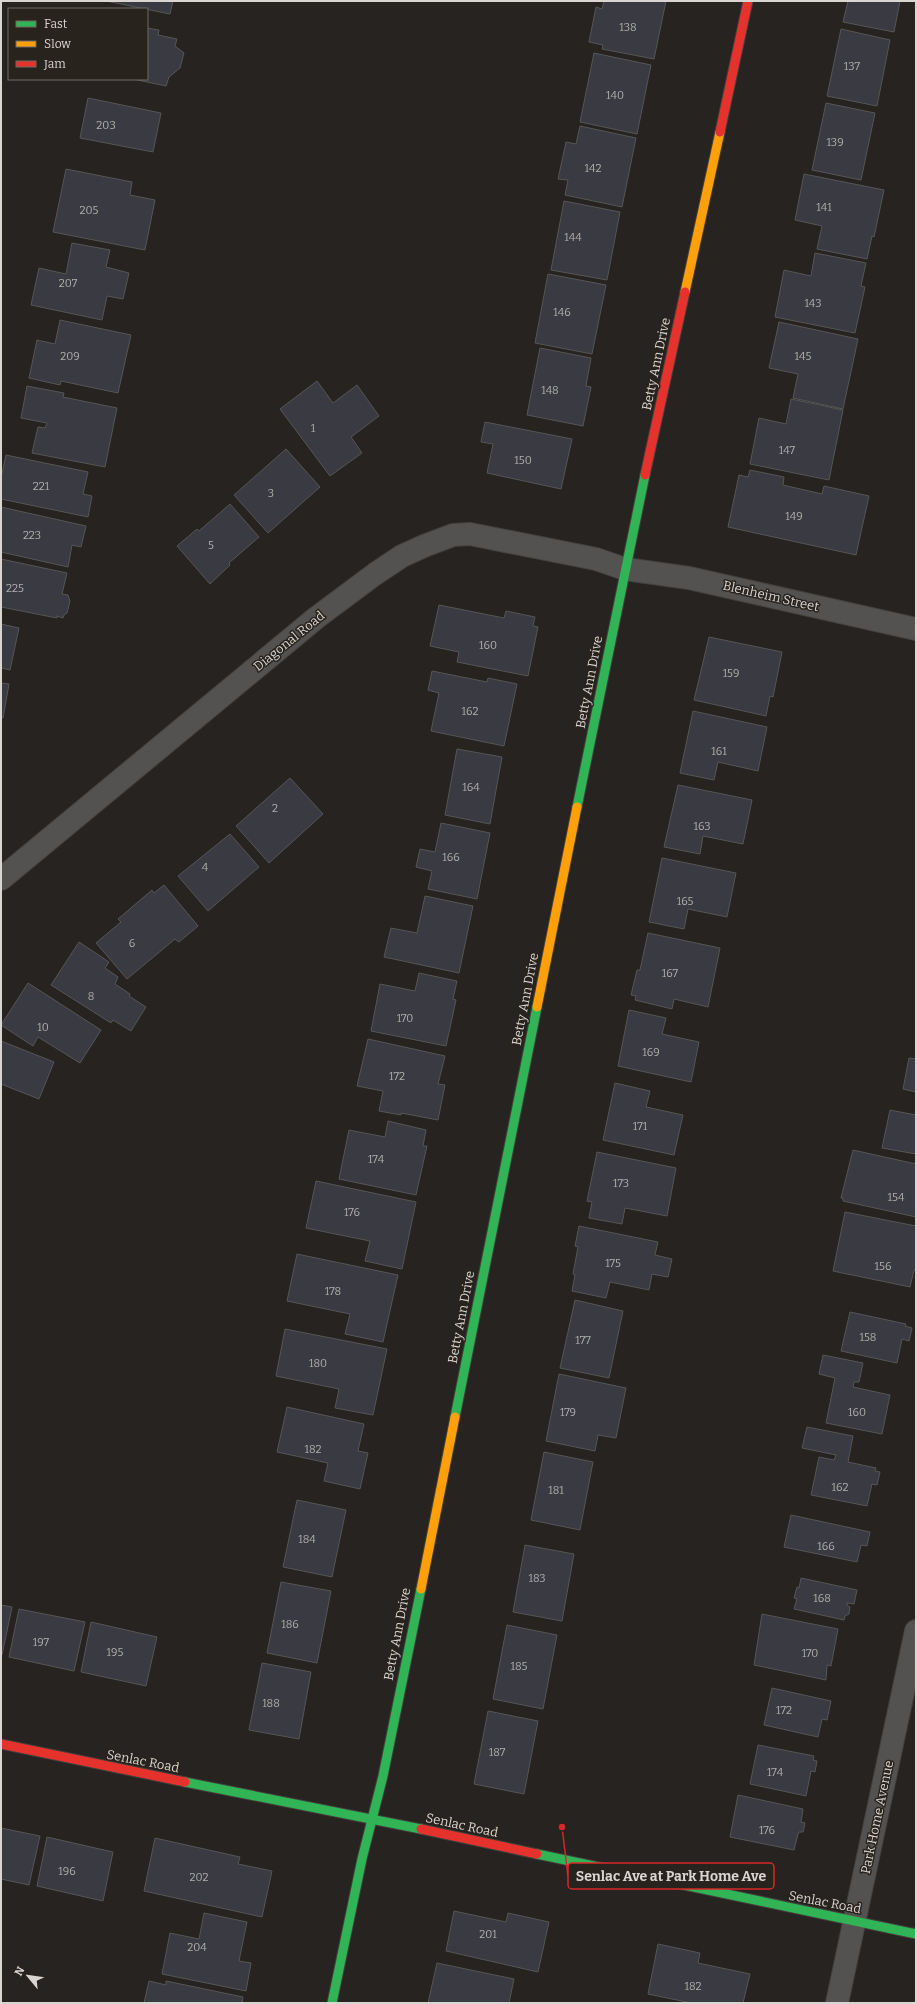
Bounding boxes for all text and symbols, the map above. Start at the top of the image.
legend [8,8,148,80]
text: Fast [44,17,68,31]
house number: 138 [619,21,637,34]
text: Slow [44,37,71,51]
text: Jam [43,57,66,71]
house number: 137 [844,60,861,73]
house number: 140 [606,89,624,102]
house number: 203 [96,119,116,132]
house number: 139 [826,136,844,149]
house number: 142 [585,162,601,175]
house number: 141 [816,201,832,214]
house number: 205 [80,204,99,217]
house number: 144 [564,231,582,244]
house number: 207 [59,277,78,290]
house number: 143 [804,297,822,310]
house number: 146 [553,306,571,319]
street label: Betty Ann Drive [639,316,673,412]
house number: 209 [60,350,80,363]
house number: 145 [795,350,812,363]
house number: 148 [541,384,559,397]
house number: 1 [311,422,316,435]
house number: 147 [779,444,796,457]
house number: 150 [514,454,532,467]
house number: 221 [33,480,50,493]
house number: 3 [268,487,274,500]
house number: 149 [785,510,803,523]
house number: 223 [23,529,41,542]
house number: 5 [208,539,214,552]
street label: Blenheim Street [722,578,821,614]
house number: 225 [6,582,24,595]
street label: Diagonal Road [251,608,328,674]
street label: Betty Ann Drive [573,634,605,730]
house number: 160 [479,639,497,652]
house number: 159 [723,667,739,680]
house number: 162 [462,705,478,718]
house number: 161 [711,745,727,758]
house number: 164 [462,781,480,794]
house number: 2 [272,802,278,815]
house number: 163 [693,820,711,833]
house number: 166 [442,851,460,864]
house number: 4 [202,861,209,874]
house number: 165 [677,895,693,908]
house number: 6 [129,937,135,950]
street label: Betty Ann Drive [509,951,541,1047]
house number: 167 [662,967,679,980]
house number: 8 [88,990,94,1003]
house number: 170 [397,1012,413,1025]
house number: 10 [37,1021,49,1034]
house number: 169 [642,1046,660,1059]
house number: 172 [389,1070,405,1083]
house number: 171 [633,1120,648,1133]
house number: 174 [368,1153,385,1166]
house number: 173 [613,1177,629,1190]
house number: 154 [888,1191,905,1204]
house number: 176 [344,1206,360,1219]
house number: 175 [605,1257,621,1270]
house number: 156 [875,1260,891,1273]
street label: Betty Ann Drive [445,1269,477,1365]
house number: 178 [325,1285,341,1298]
house number: 158 [860,1331,876,1344]
house number: 177 [575,1334,591,1347]
house number: 180 [309,1357,327,1370]
house number: 179 [560,1406,576,1419]
house number: 160 [848,1406,866,1419]
house number: 182 [304,1443,322,1456]
house number: 162 [832,1481,848,1494]
house number: 181 [548,1484,564,1497]
house number: 184 [298,1533,316,1546]
house number: 166 [817,1540,835,1553]
house number: 183 [528,1572,546,1585]
street label: Betty Ann Drive [381,1586,413,1682]
house number: 168 [813,1592,831,1605]
house number: 186 [281,1618,299,1631]
house number: 197 [33,1636,50,1649]
house number: 195 [107,1646,124,1659]
house number: 170 [802,1647,818,1660]
house number: 185 [511,1660,528,1673]
house number: 188 [262,1697,280,1710]
house number: 172 [776,1704,792,1717]
house number: 187 [489,1746,506,1759]
street label: Senlac Road [105,1747,181,1775]
street label: Park Home Avenue [858,1759,896,1875]
house number: 174 [767,1766,784,1779]
street label: Senlac Road [424,1810,500,1840]
house number: 176 [759,1824,775,1837]
callout: Senlac Ave at Park Home Ave [568,1863,774,1889]
house number: 196 [58,1865,76,1878]
text: Senlac Ave at Park Home Ave [576,1868,766,1885]
house number: 202 [189,1871,209,1884]
street label: Senlac Road [787,1888,863,1916]
house number: 201 [479,1928,497,1941]
house number: 204 [187,1941,207,1954]
north arrow [8,1956,48,1996]
text: N [12,1964,28,1978]
house number: 182 [684,1980,702,1993]

